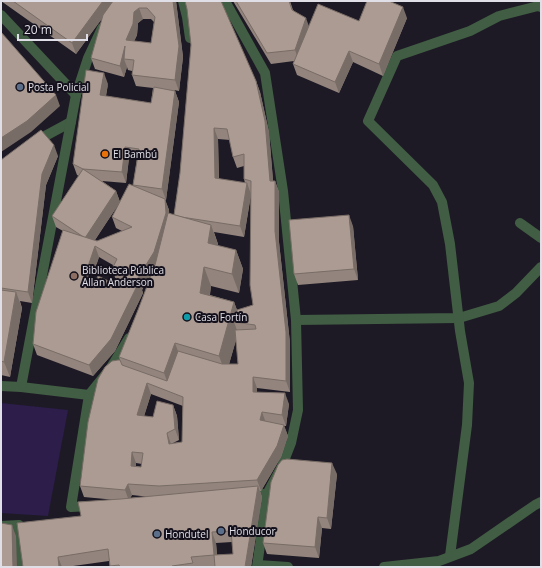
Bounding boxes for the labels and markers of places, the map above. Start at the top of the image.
place label: Posta Policial [28,80,89,94]
marker: Posta Policial [15,82,25,92]
place label: El Bambú [113,147,157,161]
marker: El Bambú [100,149,110,159]
place label: Biblioteca Pública Allan Anderson [82,263,164,289]
marker: Biblioteca Pública Allan Anderson [69,271,79,281]
place label: Casa Fortín [195,310,247,324]
marker: Casa Fortín [182,312,192,322]
place label: Honducor [229,524,276,538]
marker: Honducor [216,526,226,536]
place label: Hondutel [165,527,208,541]
marker: Hondutel [152,529,162,539]

